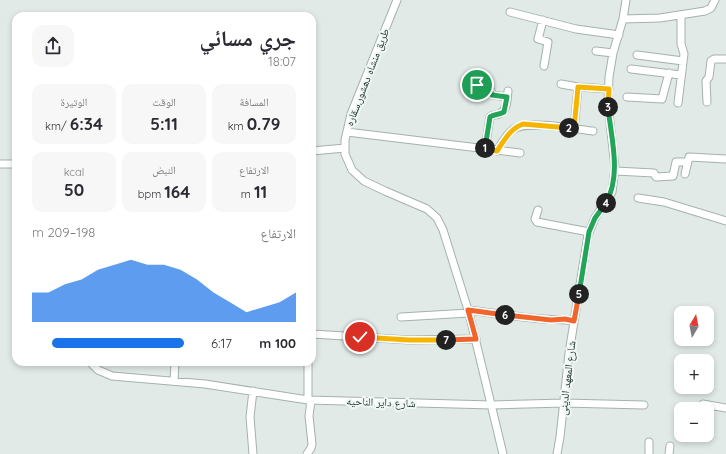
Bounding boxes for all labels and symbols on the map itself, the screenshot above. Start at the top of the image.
street label: طريق منشاه دهشور,سقاره [342,26,392,128]
pin [460,68,494,102]
pin: 3 [598,97,618,117]
pin: 2 [559,118,579,138]
pin: 1 [475,138,495,158]
pin: 4 [596,193,616,213]
pin: 5 [569,284,589,304]
pin: 6 [495,305,515,325]
north arrow [674,306,714,346]
pin [343,320,377,354]
pin: 7 [436,330,456,350]
street label: شارع المعهد الدينى [555,340,579,416]
street label: شارع داير الناحيه [346,394,416,410]

